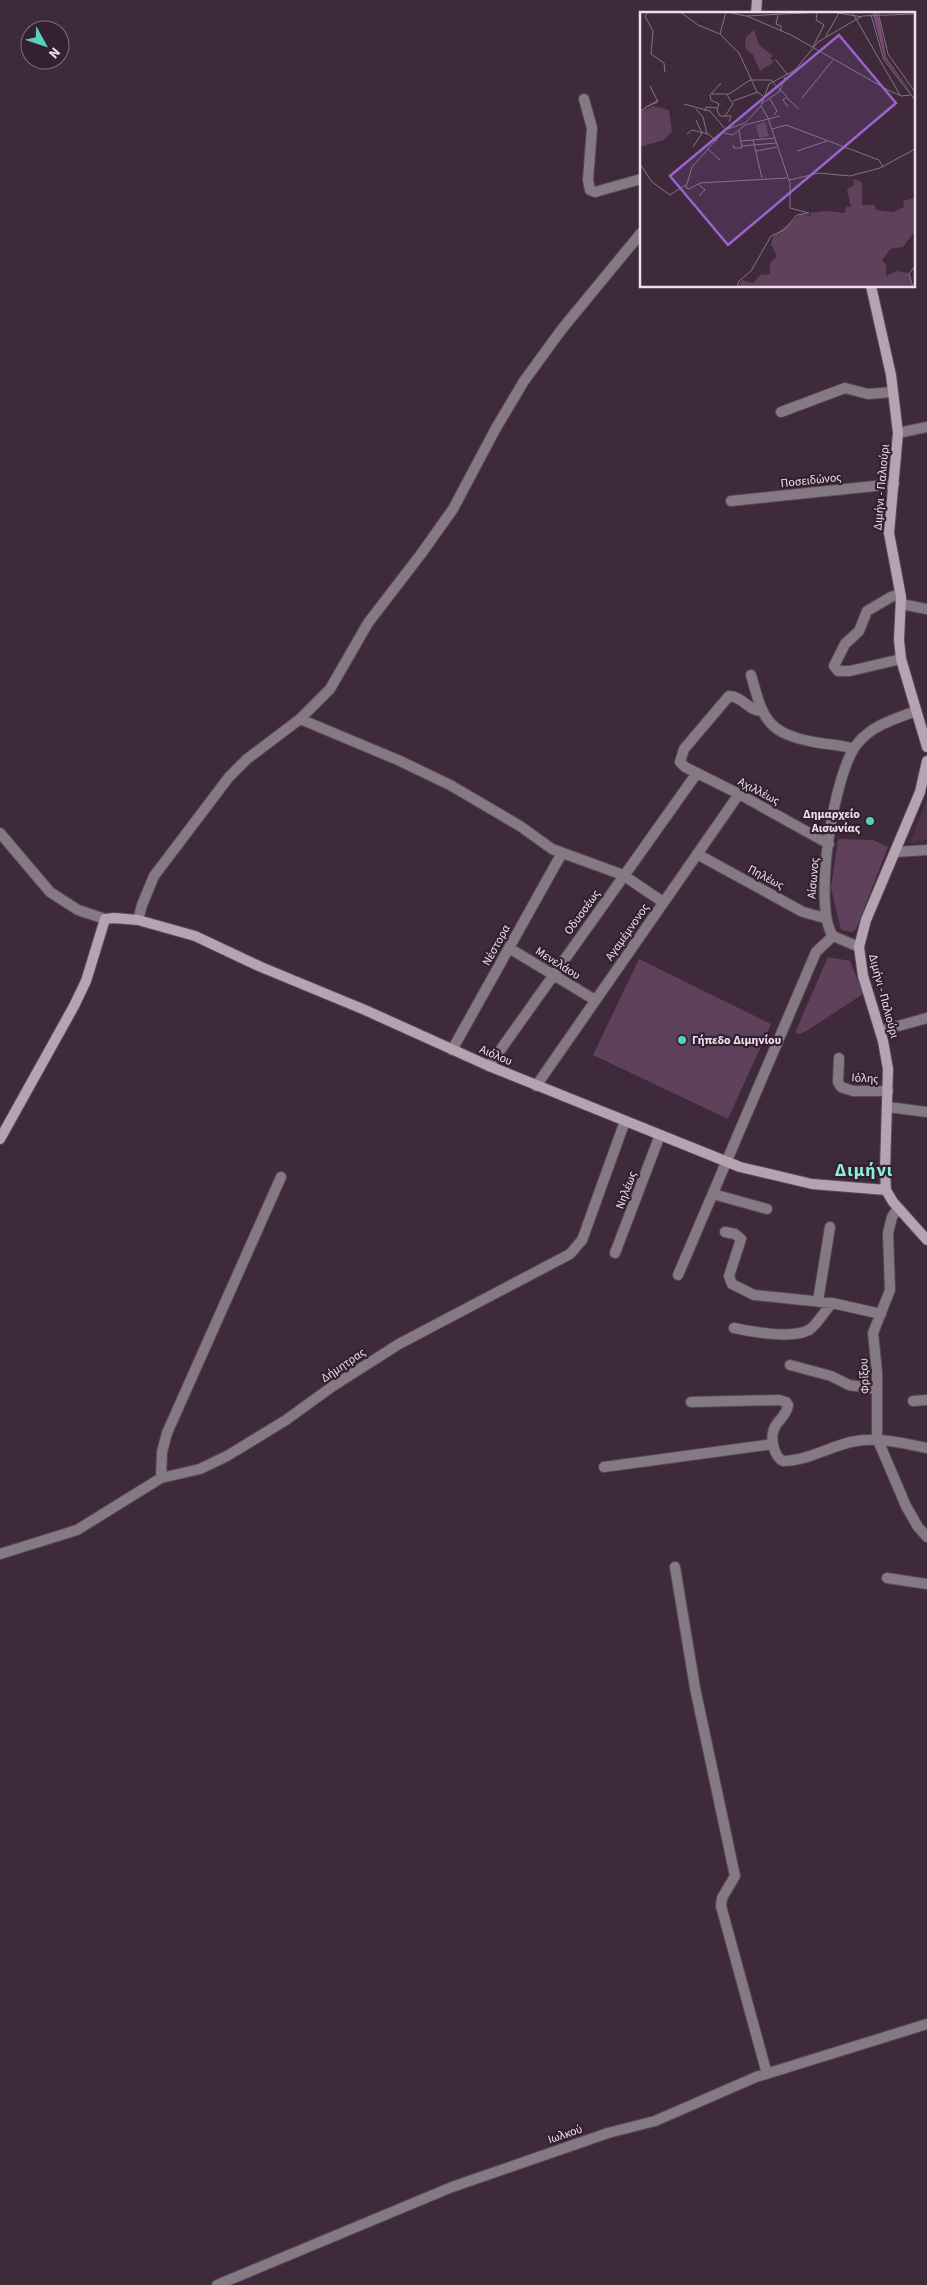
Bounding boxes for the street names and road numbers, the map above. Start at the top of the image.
street label: Διμήνι - Παλιούρι [869,443,894,531]
street label: Ποσειδώνος [780,469,842,492]
street label: Αχιλλέως [735,773,783,810]
street label: Αίσωνος [803,857,824,899]
street label: Πηλέως [745,861,787,894]
street label: Οδυσσέως [560,886,605,938]
street label: Αγαμέμνονος [601,900,654,964]
street label: Νέστορα [478,921,515,969]
street label: Μενελάου [532,943,584,984]
street label: Διμήνι - Παλιούρι [864,952,903,1040]
street label: Αιόλου [477,1041,515,1070]
street label: Ιόλης [851,1069,879,1088]
street label: Νηλέως [612,1169,641,1211]
street label: Δήμητρας [318,1344,369,1387]
street label: Φρίξου [855,1358,874,1394]
street label: Ιωλκού [546,2121,585,2148]

